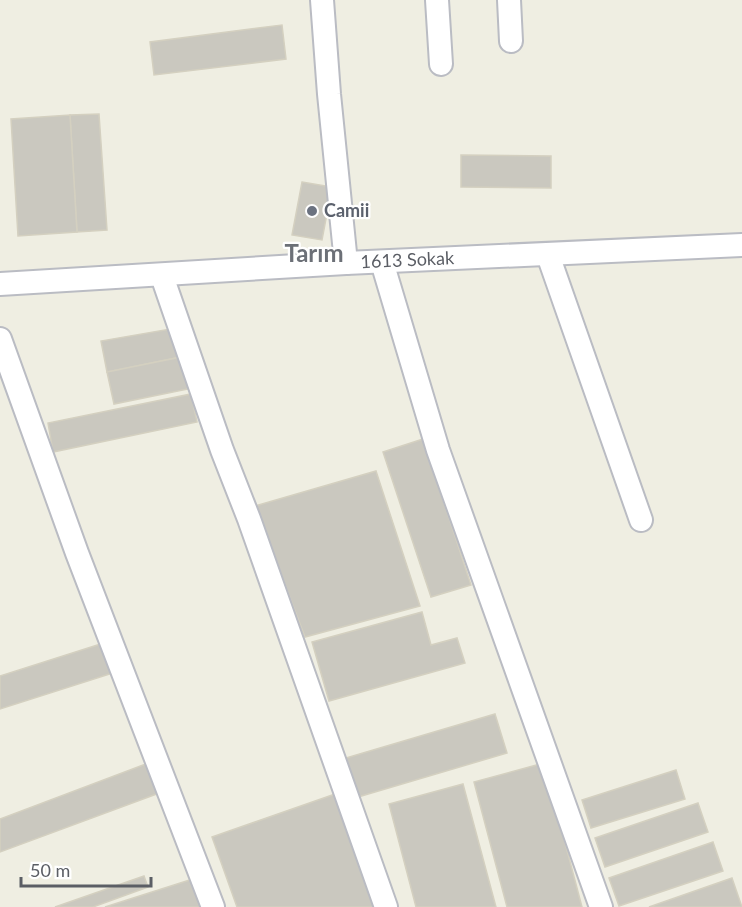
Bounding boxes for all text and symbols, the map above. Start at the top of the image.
place label: Camii [324,199,369,221]
marker: Camii [305,204,319,218]
district label: Tarım [284,238,344,267]
street label: 1613 Sokak [360,246,455,272]
scale bar [21,850,152,888]
text: 50 m [30,859,70,881]

